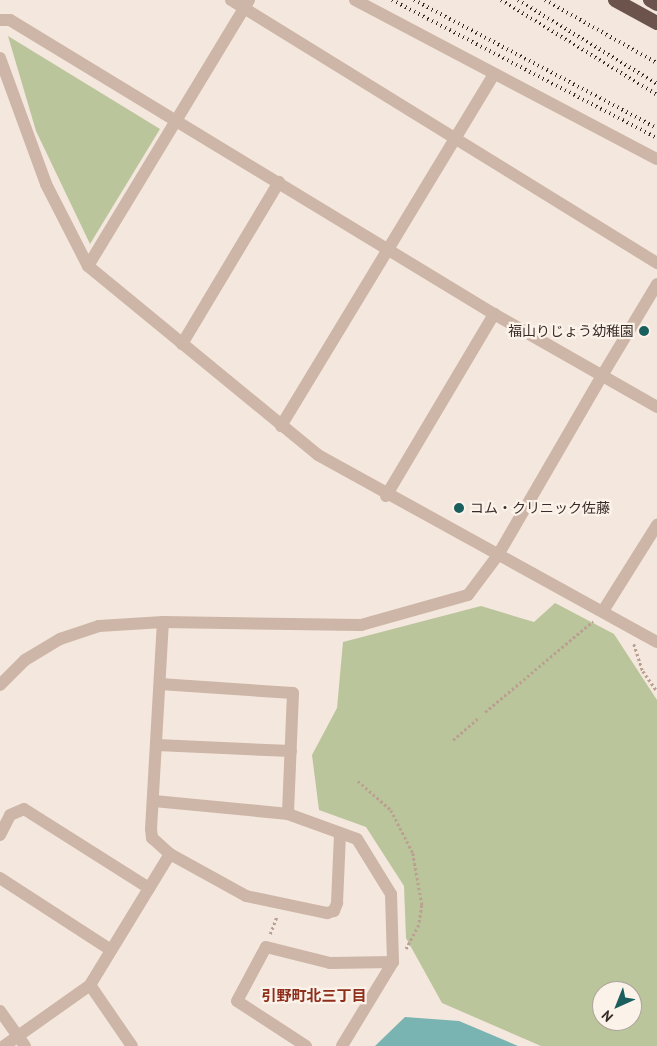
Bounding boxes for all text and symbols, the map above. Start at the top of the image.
place label: 福山りじょう幼稚園 [508,323,634,339]
marker: 福山りじょう幼稚園 [638,325,650,337]
place label: コム・クリニック佐藤 [470,500,610,516]
marker: コム・クリニック佐藤 [452,501,466,515]
north arrow [592,981,642,1031]
district label: 引野町北三丁目 [262,987,366,1005]
text: N [598,1006,617,1026]

